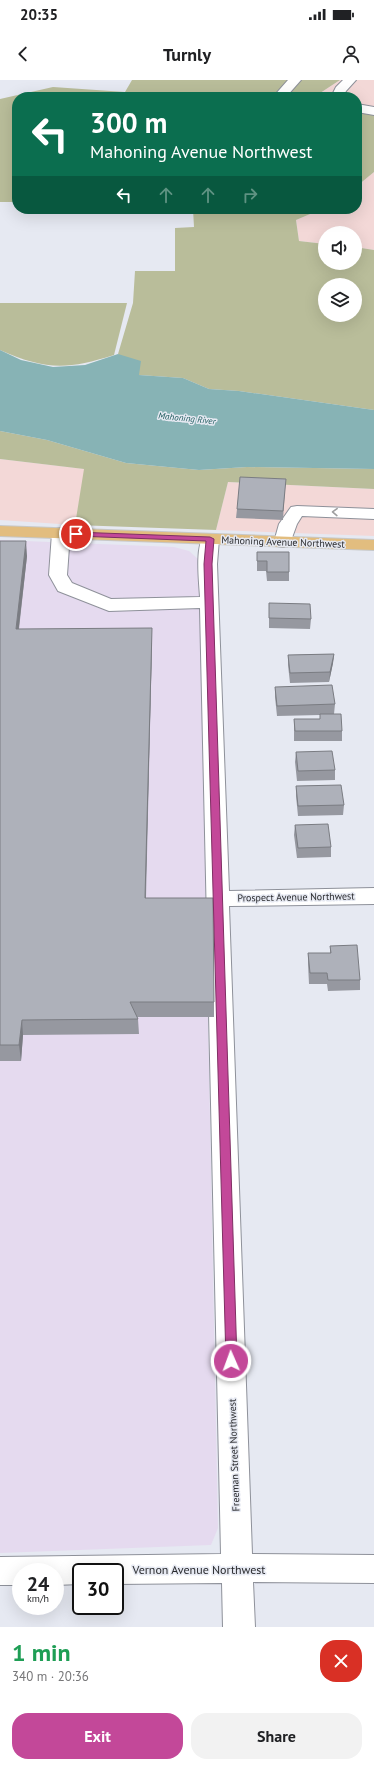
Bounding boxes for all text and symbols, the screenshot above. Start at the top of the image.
text: 20:35 [20,5,58,24]
icon: back [12,43,34,65]
text: Turnly [163,43,211,66]
icon: person [340,43,362,65]
text: 300 m [90,104,167,141]
icon: left [24,108,76,160]
text: Mahoning Avenue Northwest [90,140,312,163]
icon: left [113,184,135,206]
icon: ahead [155,184,177,206]
icon: ahead [197,184,219,206]
icon: right [239,184,261,206]
map controls [318,226,362,322]
button: sound [318,226,362,270]
button: layers [318,278,362,322]
water label: Mahoning River [158,410,217,427]
one-way arrow [332,508,338,516]
pin [59,517,93,551]
icon: arrive [65,523,87,545]
street label: Mahoning Avenue Northwest [221,533,346,551]
street label: Prospect Avenue Northwest [237,889,355,905]
position arrow [210,1340,252,1382]
street label: Freeman Street Northwest [226,1398,242,1512]
street label: Vernon Avenue Northwest [132,1562,265,1577]
speed limit sign: 30 [72,1563,124,1615]
text: 24 [27,1571,49,1597]
text: km/h [27,1592,49,1605]
text: 1 min [12,1637,71,1668]
button: close [320,1640,362,1682]
text: 340 m · 20:36 [12,1668,89,1685]
button: Exit [12,1713,183,1759]
button: Share [191,1713,362,1759]

